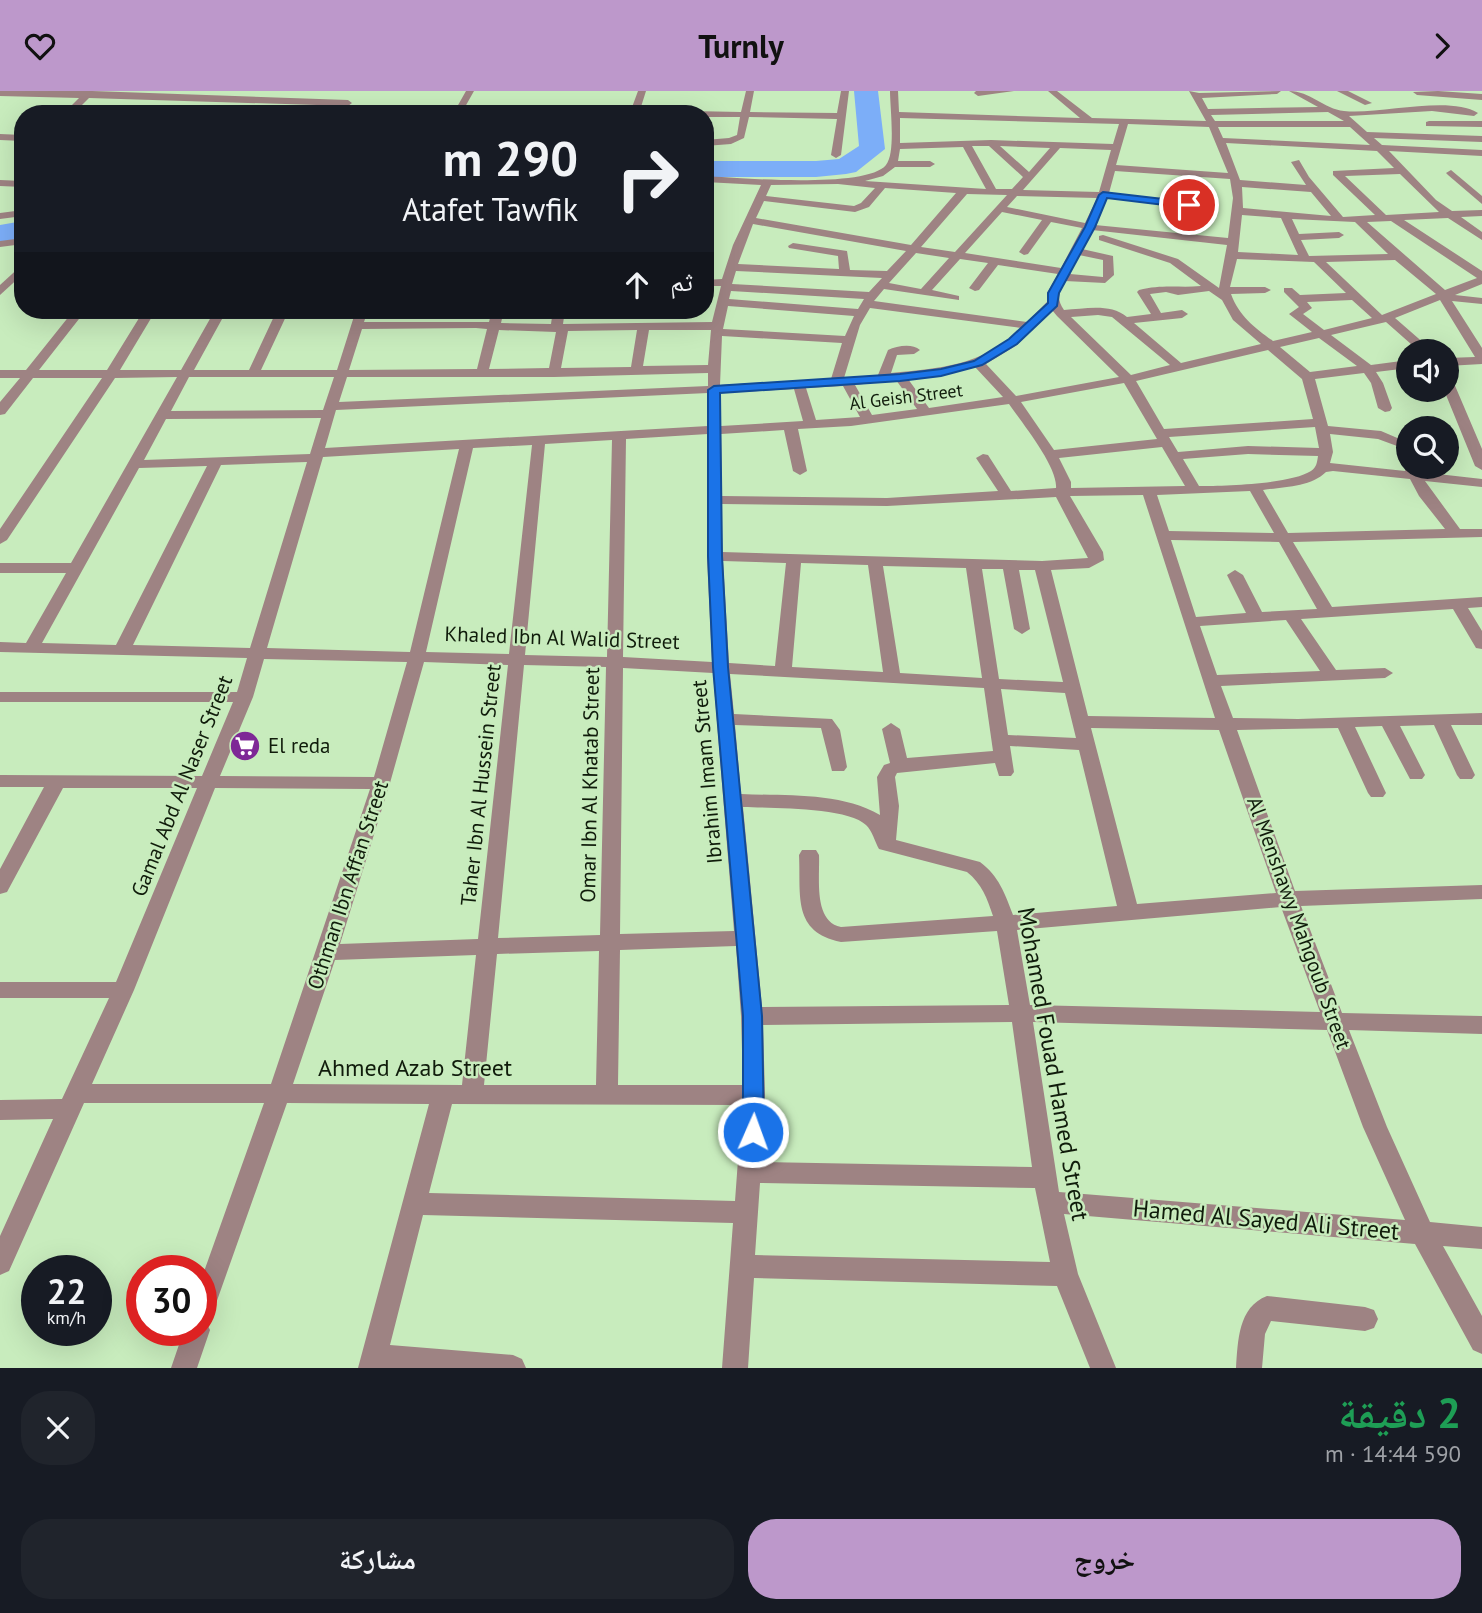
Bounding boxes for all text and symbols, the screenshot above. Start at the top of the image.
text: Turnly [698,25,784,67]
icon: heart [21,27,59,65]
icon: forward [1423,27,1461,65]
text: 290 m [443,126,578,190]
icon: right [602,133,693,224]
pin [1159,175,1219,235]
icon: arrive [1170,186,1208,224]
text: Atafet Tawfik [402,188,578,230]
text: ثم [670,265,693,298]
icon: ahead [618,266,656,304]
map controls [1396,339,1459,479]
button: sound [1396,339,1459,402]
street label: Al Geish Street [848,378,964,415]
button: search [1396,416,1459,479]
street label: Khaled Ibn Al Walid Street [444,620,680,655]
street label: Taher Ibn Al Hussein Street [454,663,507,907]
street label: Omar Ibn Al Khatab Street [574,667,605,903]
street label: Gamal Abd Al Naser Street [125,671,238,900]
street label: Ibrahim Imam Street [685,679,728,865]
supermarket icon: El reda [228,729,262,763]
place label: El reda [268,732,331,759]
street label: Othman Ibn Affan Street [301,777,394,993]
street label: Al Menshawy Mahgoub Street [1241,793,1358,1053]
street label: Mohamed Fouad Hamed Street [1011,905,1096,1223]
street label: Ahmed Azab Street [318,1052,512,1083]
position arrow [716,1095,790,1169]
street label: Hamed Al Sayed Ali Street [1132,1192,1400,1247]
speed limit sign: 30 [126,1255,217,1346]
text: 22 [47,1268,86,1314]
text: km/h [47,1306,86,1329]
text: 2 دقيقة [1338,1385,1461,1440]
button: close [21,1391,95,1465]
text: 590 m · 14:44 [1325,1439,1461,1468]
button: مشاركة [21,1519,734,1599]
button: خروج [748,1519,1461,1599]

